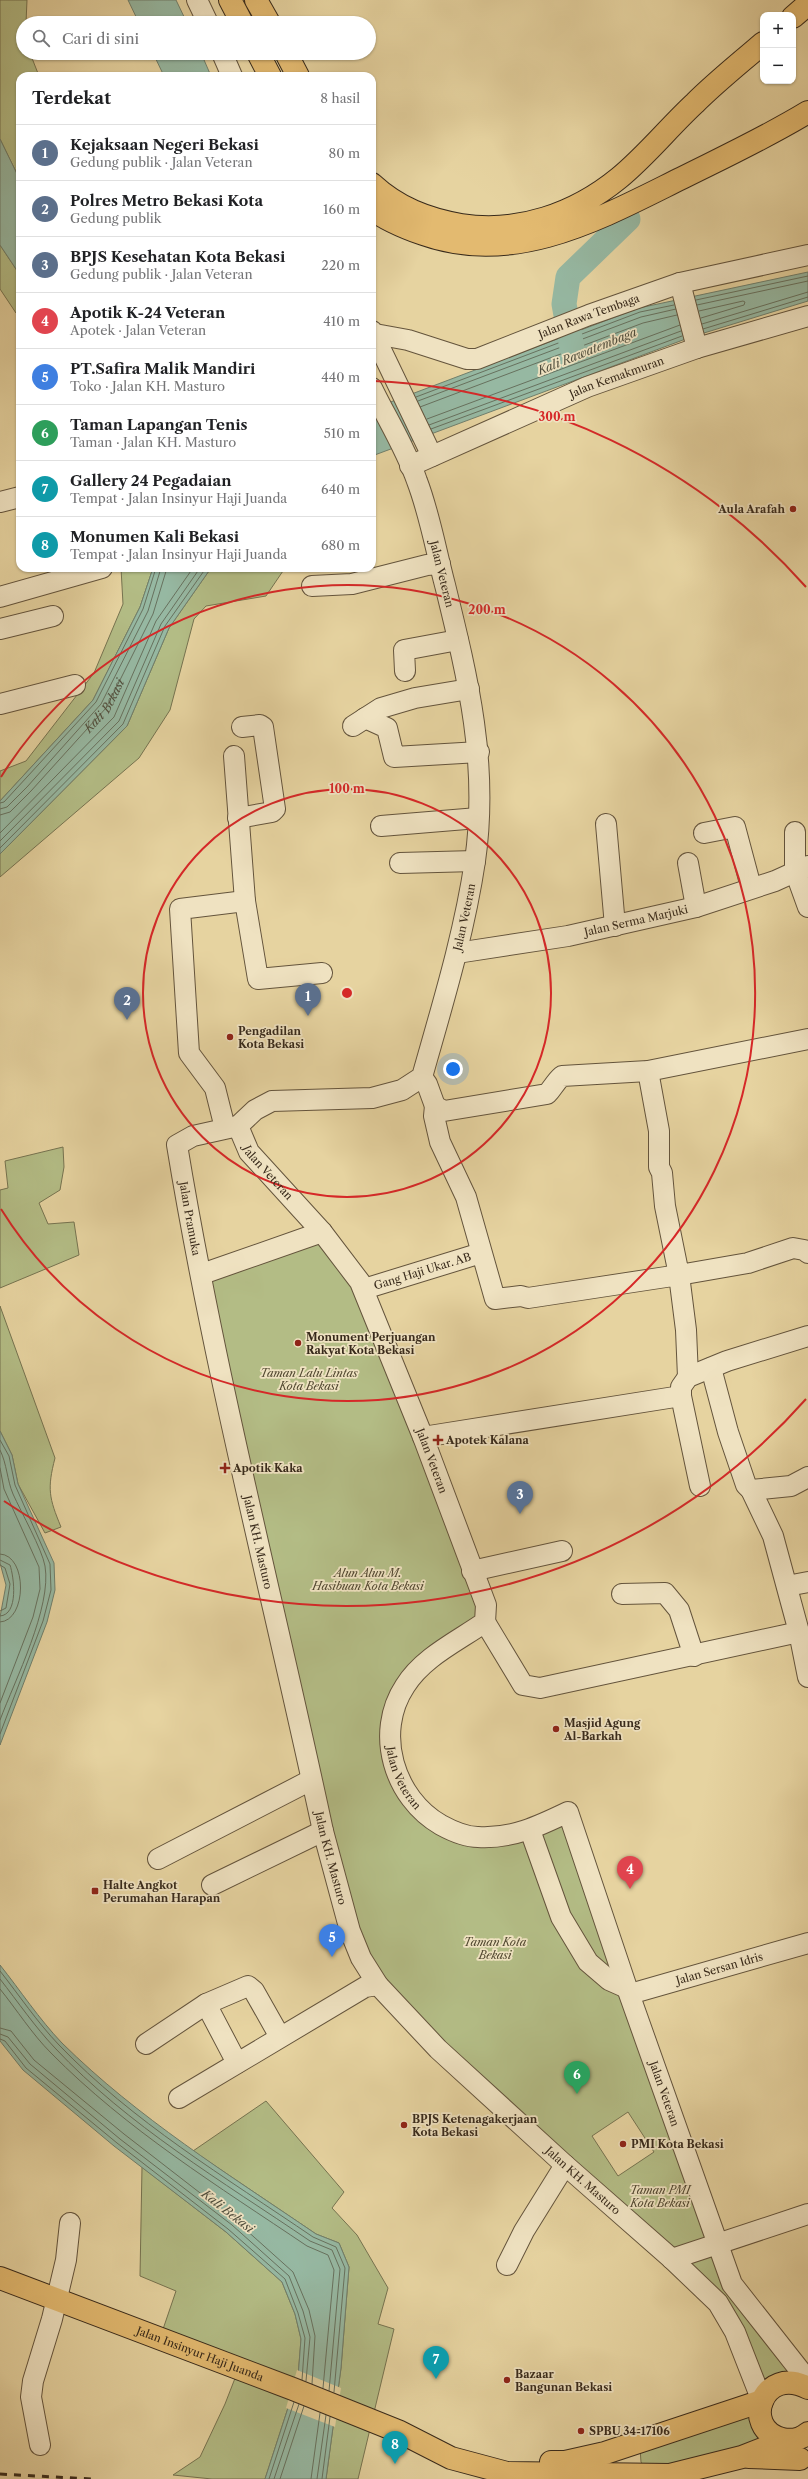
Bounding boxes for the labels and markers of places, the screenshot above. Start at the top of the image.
place label: Aula Arafah [717,502,785,516]
marker: Aula Arafah [788,504,798,514]
pin: 1 [295,983,321,1016]
centre of rings [340,986,354,1000]
pin: 2 [114,987,140,1020]
place label: Pengadilan Kota Bekasi [238,1024,304,1051]
marker: Pengadilan Kota Bekasi [225,1032,235,1042]
place label: Monument Perjuangan Rakyat Kota Bekasi [306,1330,436,1357]
marker: Monument Perjuangan Rakyat Kota Bekasi [293,1338,303,1348]
place label: Apotek Kalana [445,1433,530,1447]
marker: Apotek Kalana [433,1435,443,1445]
place label: Apotik Kaka [232,1461,303,1475]
marker: Apotik Kaka [220,1463,230,1473]
pin: 3 [507,1481,533,1514]
place label: Masjid Agung Al-Barkah [563,1716,641,1743]
marker: Masjid Agung Al-Barkah [551,1724,561,1734]
pin: 4 [617,1856,643,1889]
place label: Halte Angkot Perumahan Harapan [103,1878,221,1905]
marker: Halte Angkot Perumahan Harapan [90,1886,100,1896]
pin: 5 [319,1924,345,1957]
pin: 6 [564,2061,590,2094]
place label: BPJS Ketenagakerjaan Kota Bekasi [412,2112,538,2139]
marker: BPJS Ketenagakerjaan Kota Bekasi [399,2120,409,2130]
place label: PMI Kota Bekasi [631,2137,724,2151]
marker: PMI Kota Bekasi [618,2139,628,2149]
pin: 7 [423,2346,449,2379]
place label: Bazaar Bangunan Bekasi [515,2367,612,2394]
marker: Bazaar Bangunan Bekasi [502,2375,512,2385]
place label: SPBU 34-17106 [589,2424,670,2438]
marker: SPBU 34-17106 [576,2426,586,2436]
pin: 8 [382,2431,408,2464]

